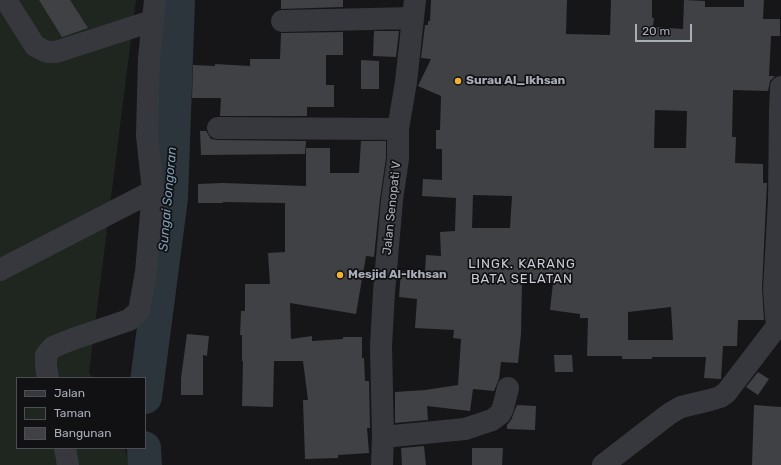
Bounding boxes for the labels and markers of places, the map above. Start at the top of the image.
place label: Surau Al_Ikhsan [466,74,565,88]
marker: Surau Al_Ikhsan [453,76,463,86]
place label: Mesjid Al-Ikhsan [348,268,447,282]
marker: Mesjid Al-Ikhsan [335,270,345,280]

